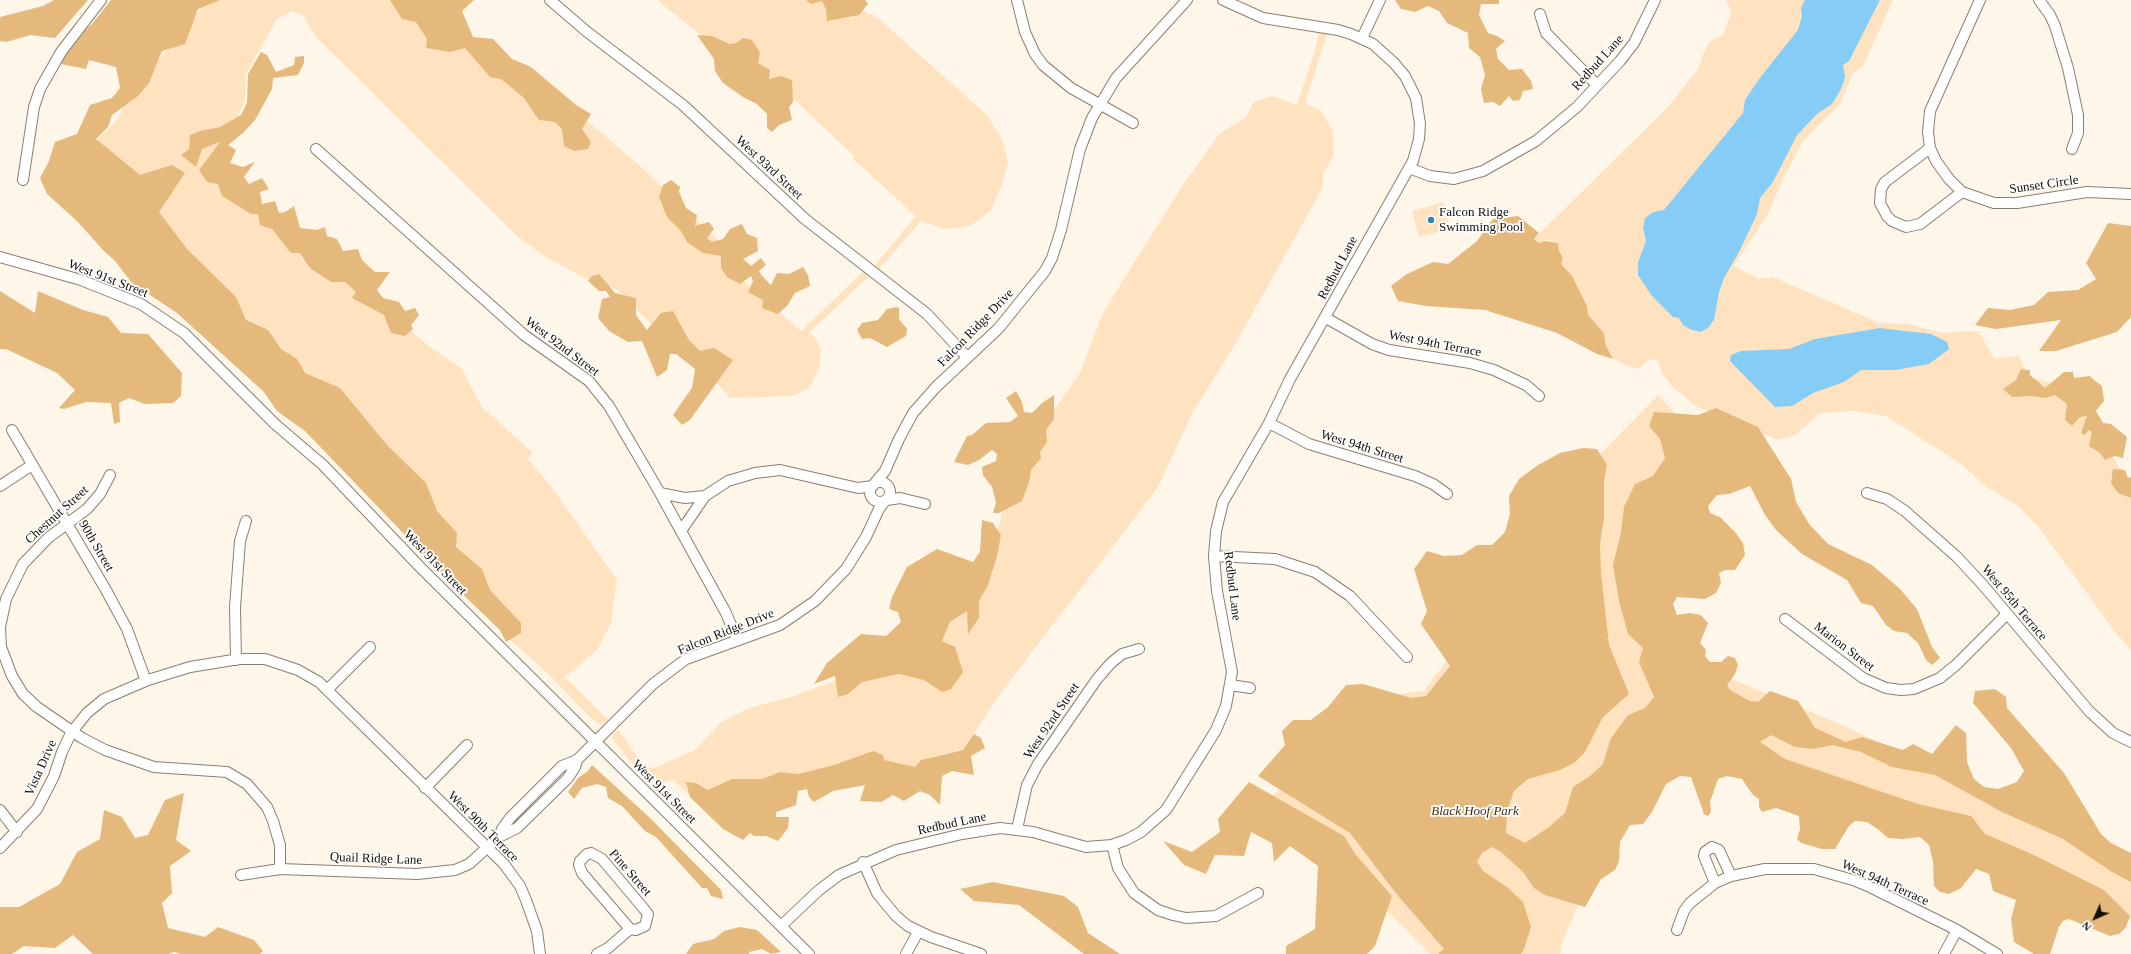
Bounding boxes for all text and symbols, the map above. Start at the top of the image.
street label: Redbud Lane [1569,32,1627,94]
street label: West 93rd Street [732,133,806,203]
street label: Sunset Circle [2008,172,2080,198]
place label: Falcon Ridge Swimming Pool [1439,205,1523,236]
marker: Falcon Ridge Swimming Pool [1426,215,1436,225]
street label: Redbud Lane [1315,234,1361,302]
street label: West 91st Street [66,257,150,301]
street label: Falcon Ridge Drive [935,286,1017,370]
street label: West 92nd Street [522,314,602,380]
street label: West 94th Terrace [1387,327,1483,361]
street label: West 94th Street [1319,427,1405,467]
street label: Chestnut Street [22,483,92,547]
street label: 90th Street [75,518,117,574]
street label: West 91st Street [400,527,470,599]
street label: Redbud Lane [1220,550,1244,622]
street label: West 95th Terrace [1978,562,2050,644]
street label: Falcon Ridge Drive [676,606,776,658]
street label: Marion Street [1811,619,1877,675]
street label: West 92nd Street [1021,680,1083,762]
street label: Vista Drive [22,738,60,798]
street label: West 91st Street [629,757,699,827]
street label: West 90th Terrace [444,788,522,866]
park label: Black Hoof Park [1431,804,1519,820]
street label: Redbud Lane [916,809,988,839]
street label: Pine Street [606,846,654,900]
street label: Quail Ridge Lane [330,850,422,868]
street label: West 94th Terrace [1839,857,1931,909]
north arrow [2075,898,2115,938]
text: N [2079,919,2094,934]

